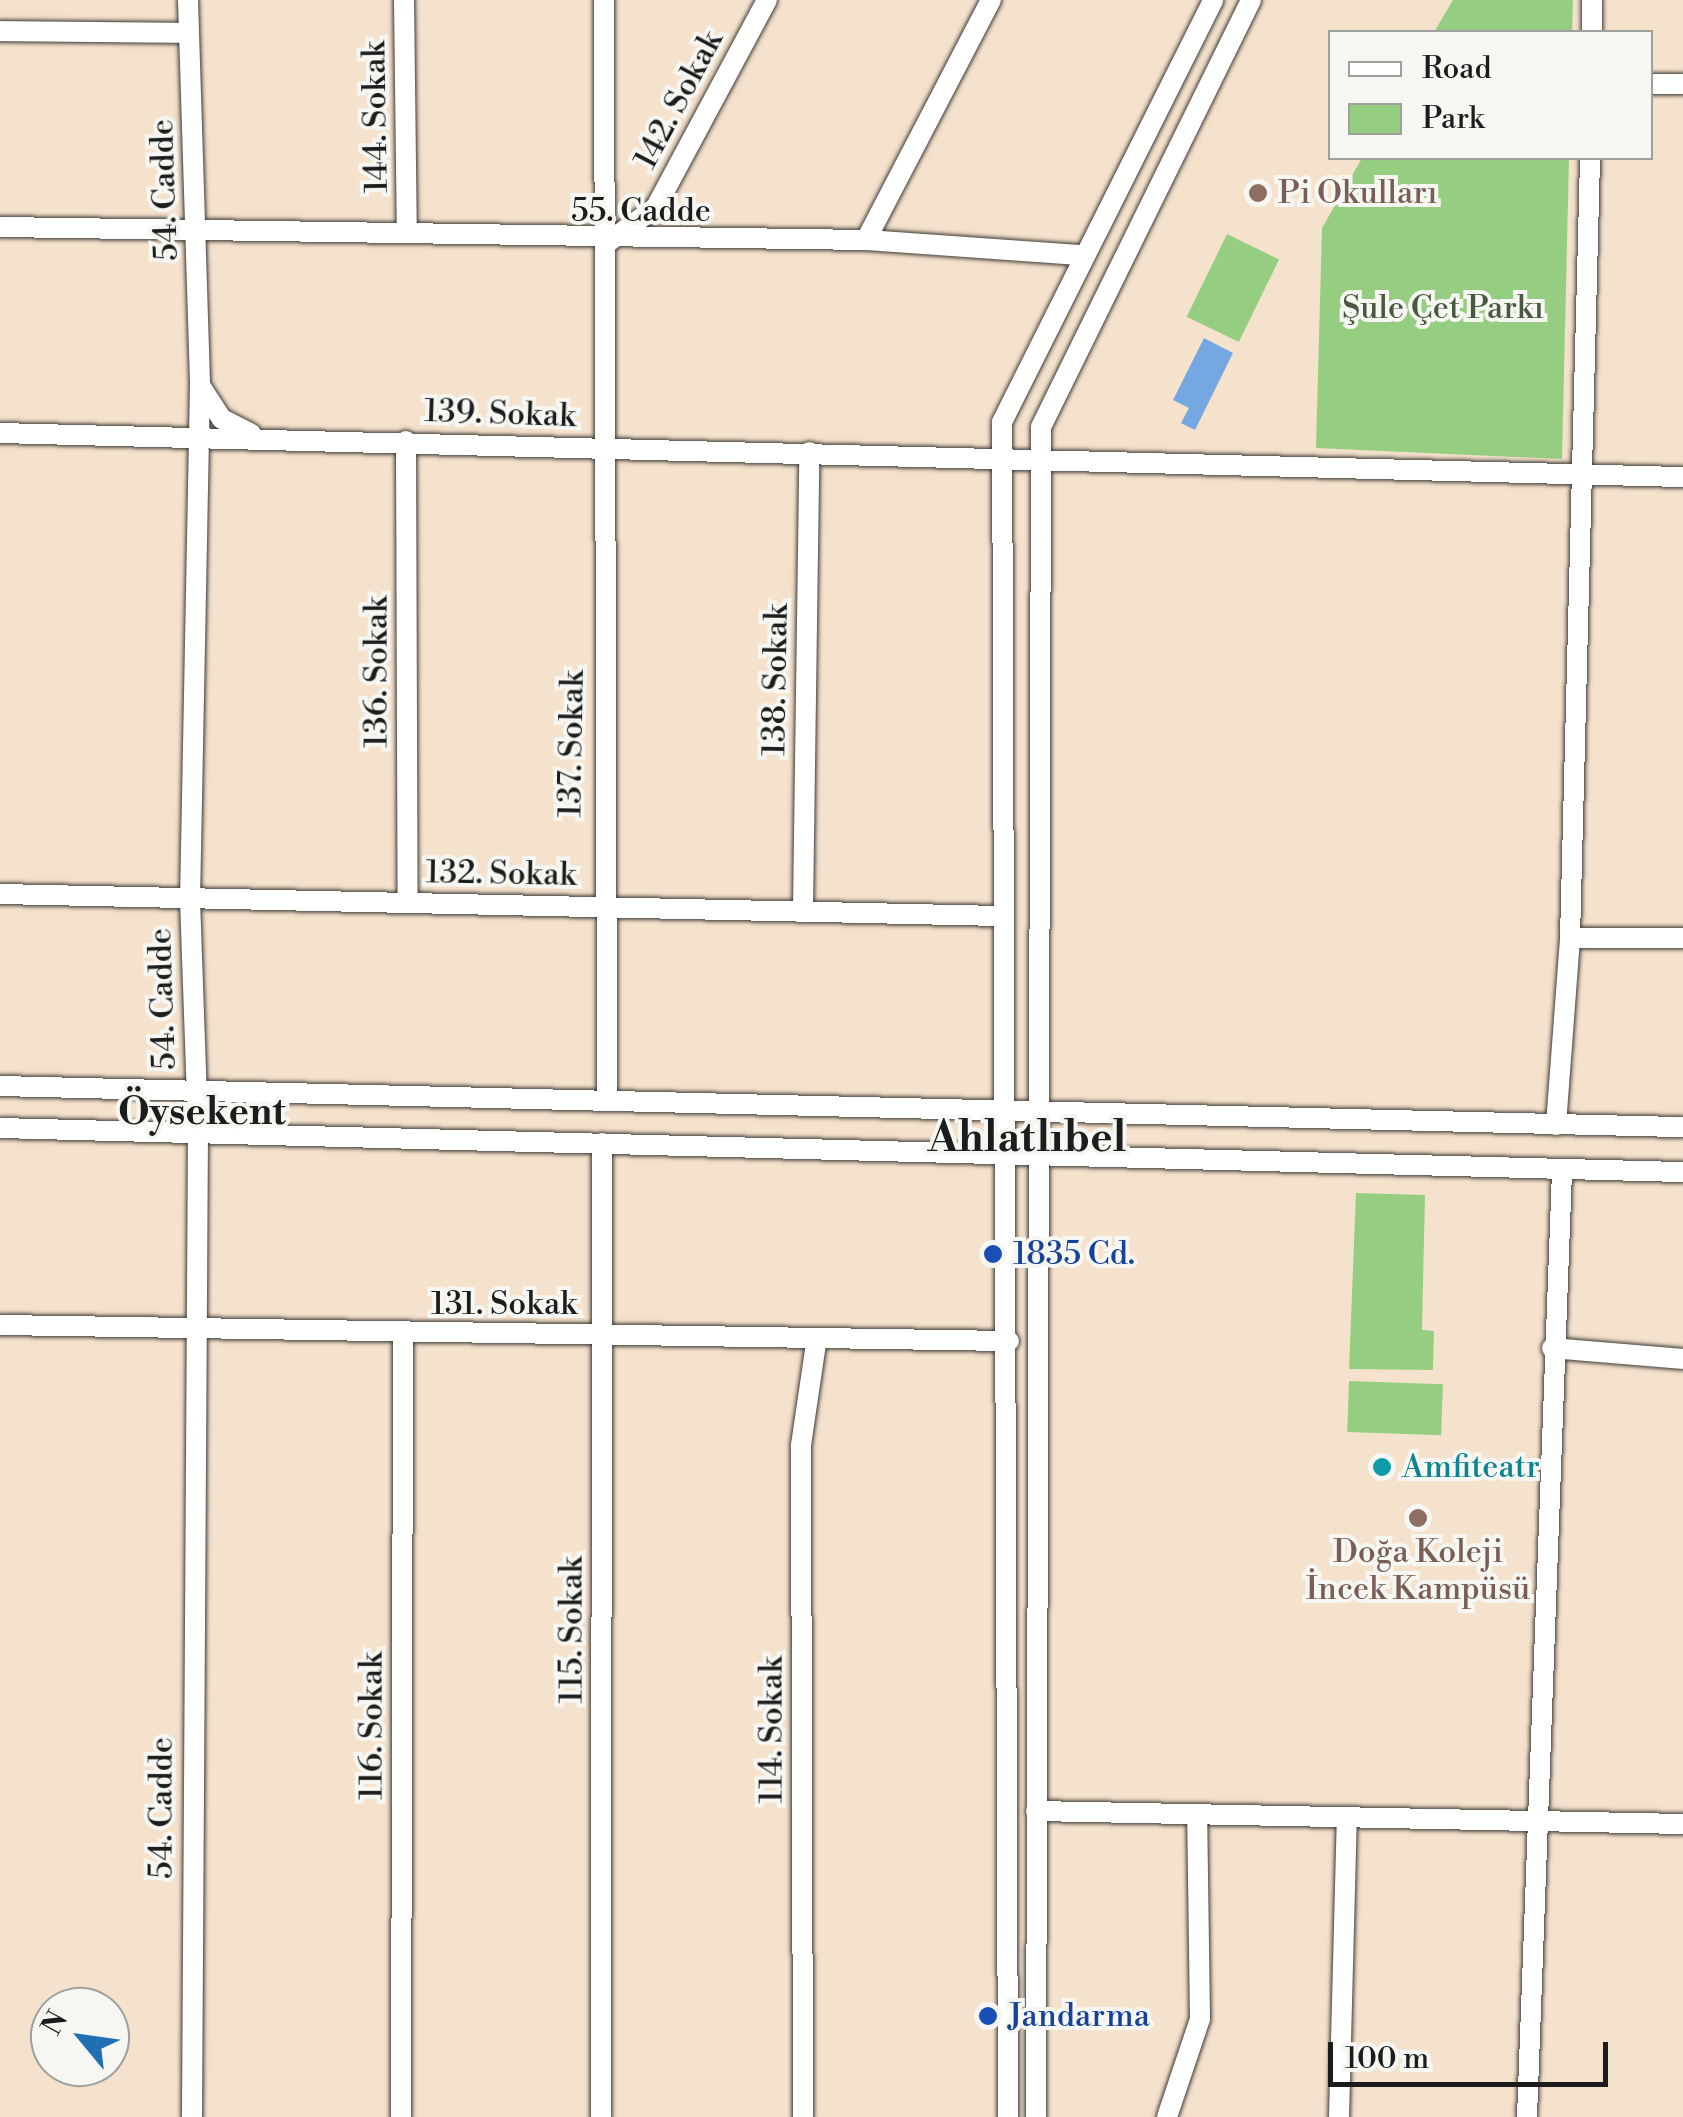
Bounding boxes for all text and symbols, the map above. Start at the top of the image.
street label: 142. Sokak [627,25,731,175]
legend [1328,30,1653,160]
street label: 144. Sokak [355,41,397,193]
text: Road [1422,50,1492,88]
text: Park [1422,100,1484,138]
street label: 54. Cadde [143,118,187,262]
place label: Pi Okulları [1278,174,1437,212]
marker: Pi Okulları [1247,182,1269,204]
street label: 55. Cadde [571,192,711,230]
park label: Şule Çet Parkı [1342,289,1544,327]
street label: 139. Sokak [424,392,576,436]
street label: 136. Sokak [358,596,396,748]
street label: 138. Sokak [755,604,797,756]
street label: 137. Sokak [552,670,592,818]
street label: 132. Sokak [425,853,577,895]
street label: 54. Cadde [141,927,185,1071]
district label: Öysekent [118,1090,286,1136]
district label: Ahlatlıbel [928,1114,1126,1164]
place label: 1835 Cd. [1013,1235,1135,1273]
marker: 1835 Cd. [982,1243,1004,1265]
street label: 131. Sokak [431,1285,577,1323]
place label: Amfiteatr [1402,1448,1540,1486]
marker: Amfiteatr [1371,1456,1393,1478]
marker: Doğa Koleji İncek Kampüsü [1407,1507,1429,1529]
place label: Doğa Koleji İncek Kampüsü [1306,1534,1530,1609]
street label: 115. Sokak [553,1556,591,1704]
street label: 116. Sokak [353,1652,391,1800]
street label: 114. Sokak [753,1656,791,1804]
street label: 54. Cadde [143,1737,181,1879]
north arrow [30,1987,130,2087]
place label: Jandarma [1008,1997,1150,2035]
text: N [34,2005,76,2041]
marker: Jandarma [977,2005,999,2027]
scale bar [1333,2022,1613,2084]
text: 100 m [1345,2040,1429,2078]

